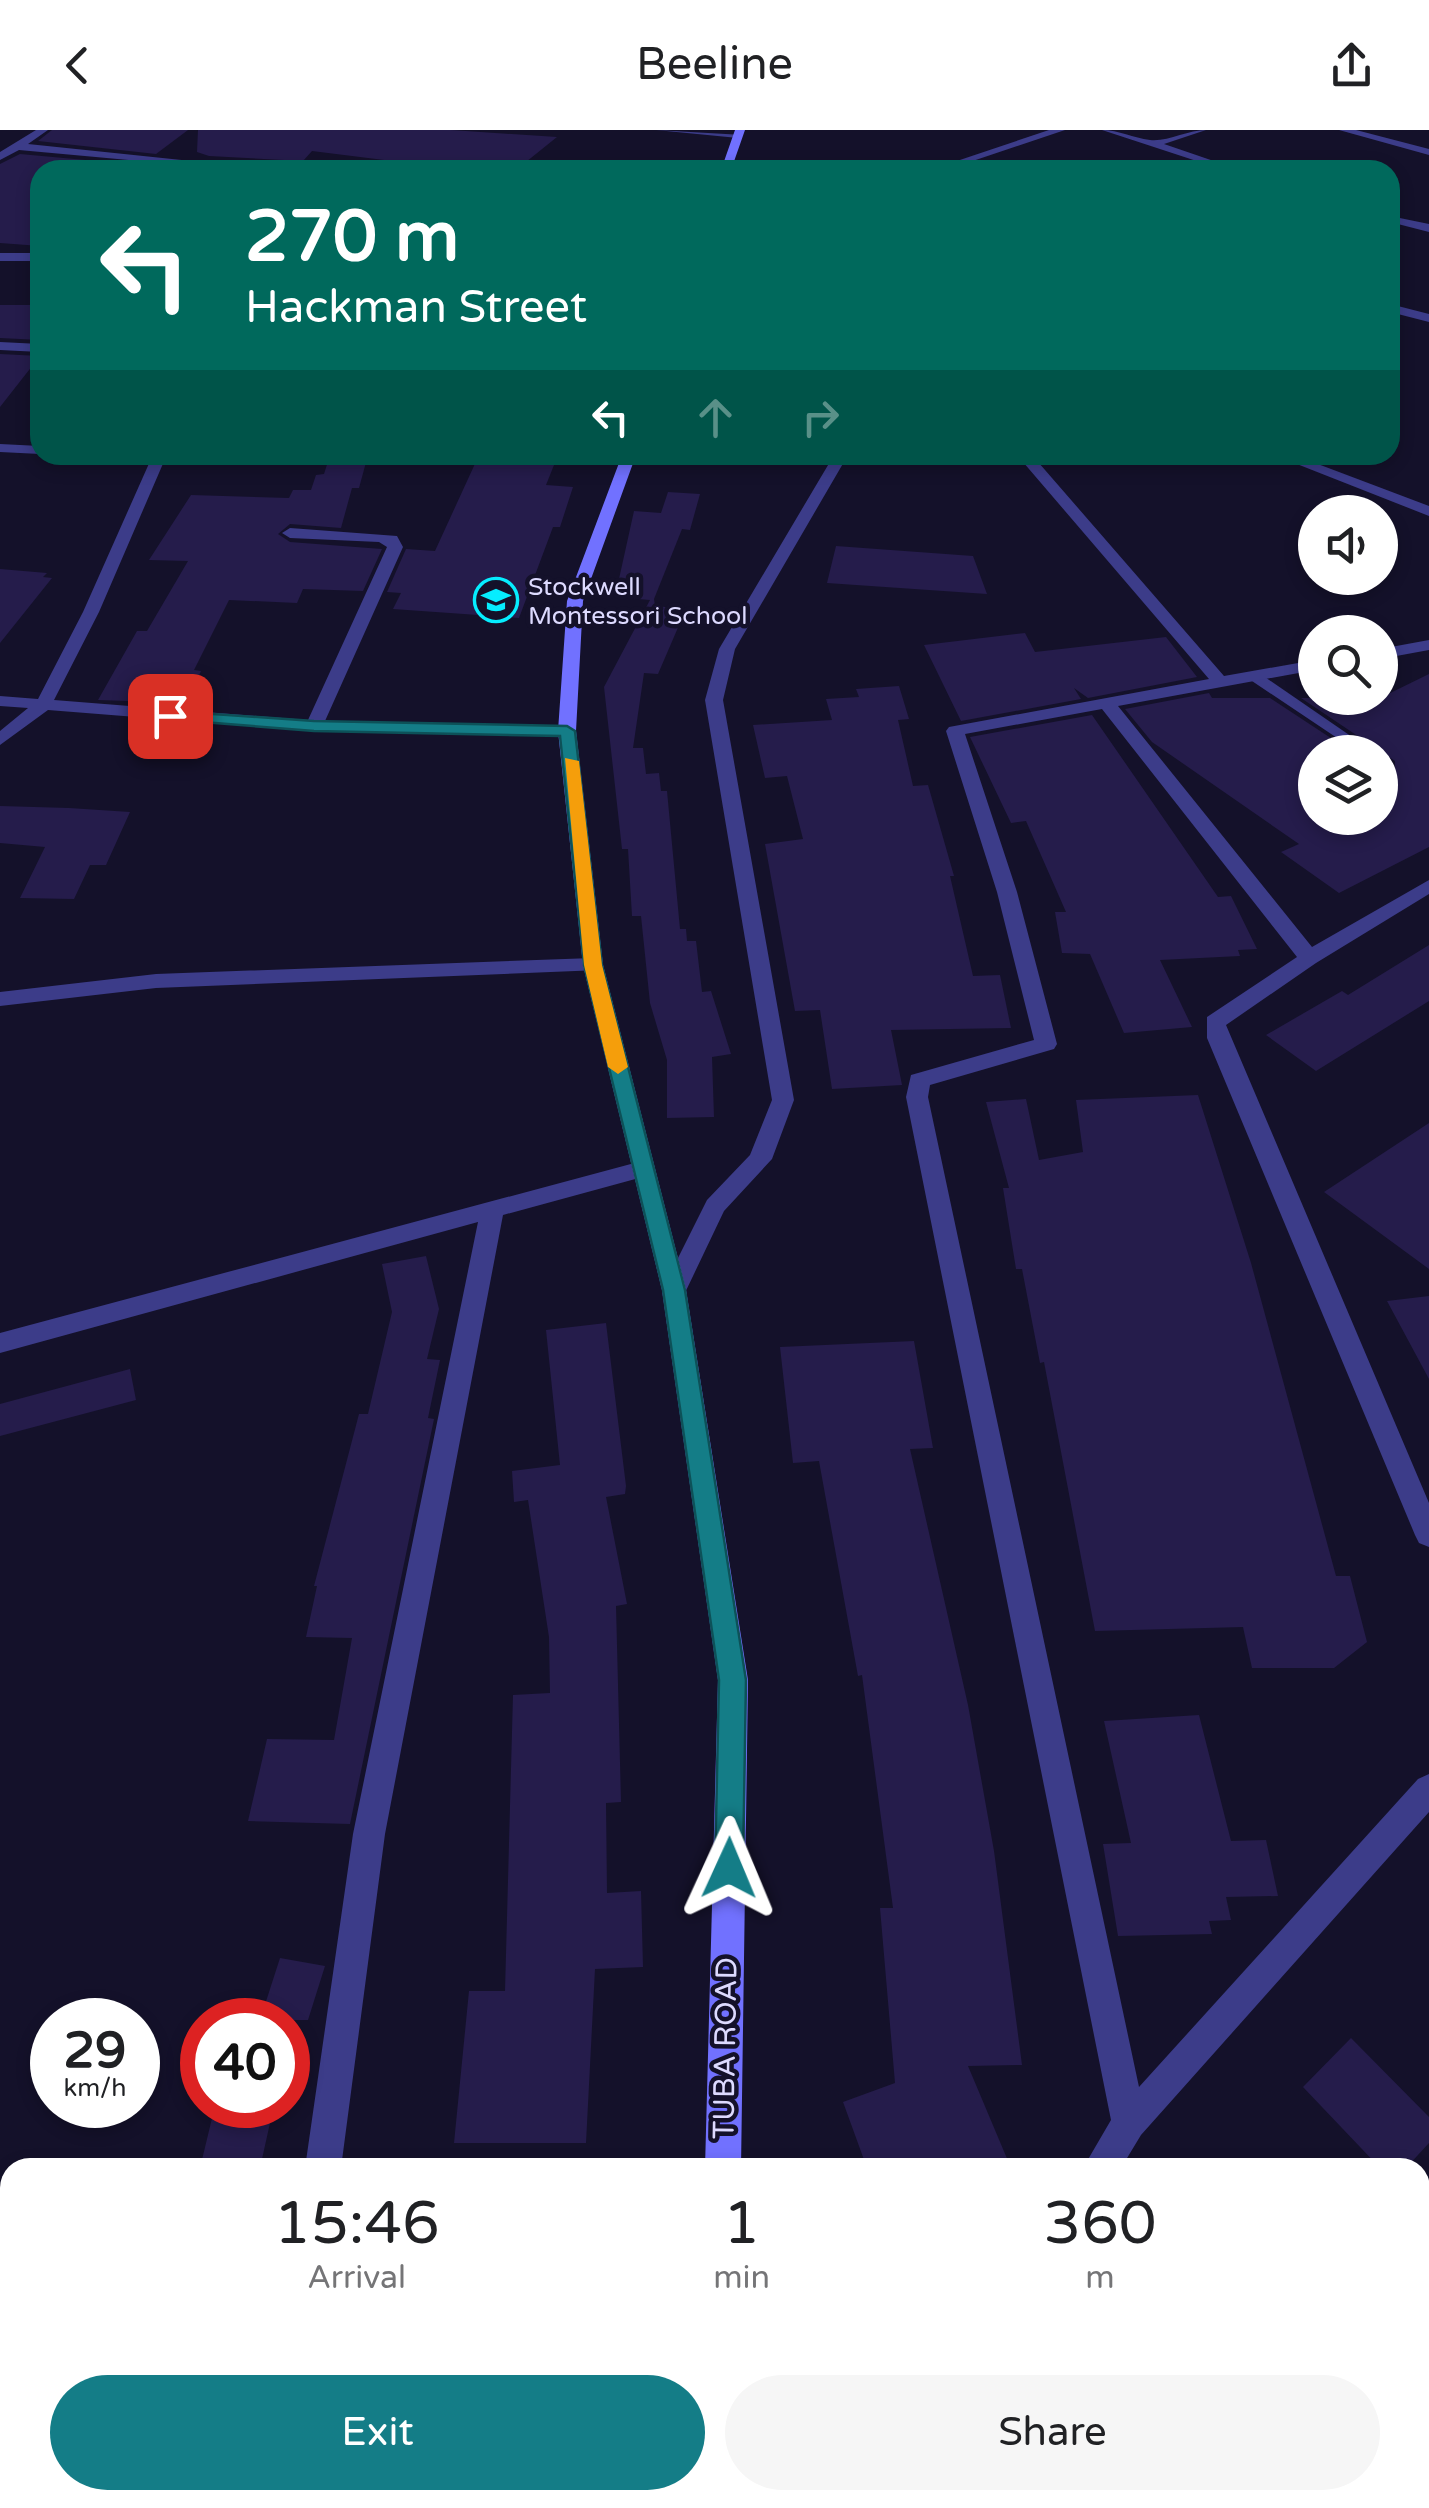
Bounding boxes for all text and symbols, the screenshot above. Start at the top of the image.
icon: back [50,38,105,93]
text: Beeline [636,38,793,92]
icon: share [1324,38,1379,93]
text: 270 m [245,196,459,280]
icon: left [80,200,210,330]
text: Hackman Street [245,281,587,335]
icon: left [583,390,638,445]
icon: ahead [688,390,743,445]
icon: right [793,390,848,445]
map controls [1298,495,1398,835]
button: sound [1298,495,1398,595]
place label: Stockwell Montessori School [528,572,748,631]
school or university icon: Stockwell Montessori School [473,577,519,623]
button: search [1298,615,1398,715]
pin [128,674,213,759]
icon: arrive [143,689,198,744]
button: layers [1298,735,1398,835]
position arrow [677,1816,781,1920]
street label: TUBA ROAD [705,1957,746,2139]
speed limit sign: 40 [180,1998,310,2128]
text: 29 [64,2021,126,2081]
text: km/h [64,2073,126,2103]
text: 15:46 [273,2188,440,2260]
text: 1 [723,2188,760,2260]
text: 360 [1043,2188,1157,2260]
text: Arrival [307,2259,406,2297]
text: min [713,2259,770,2297]
text: m [1085,2259,1115,2297]
button: Exit [50,2375,705,2490]
button: Share [725,2375,1380,2490]

